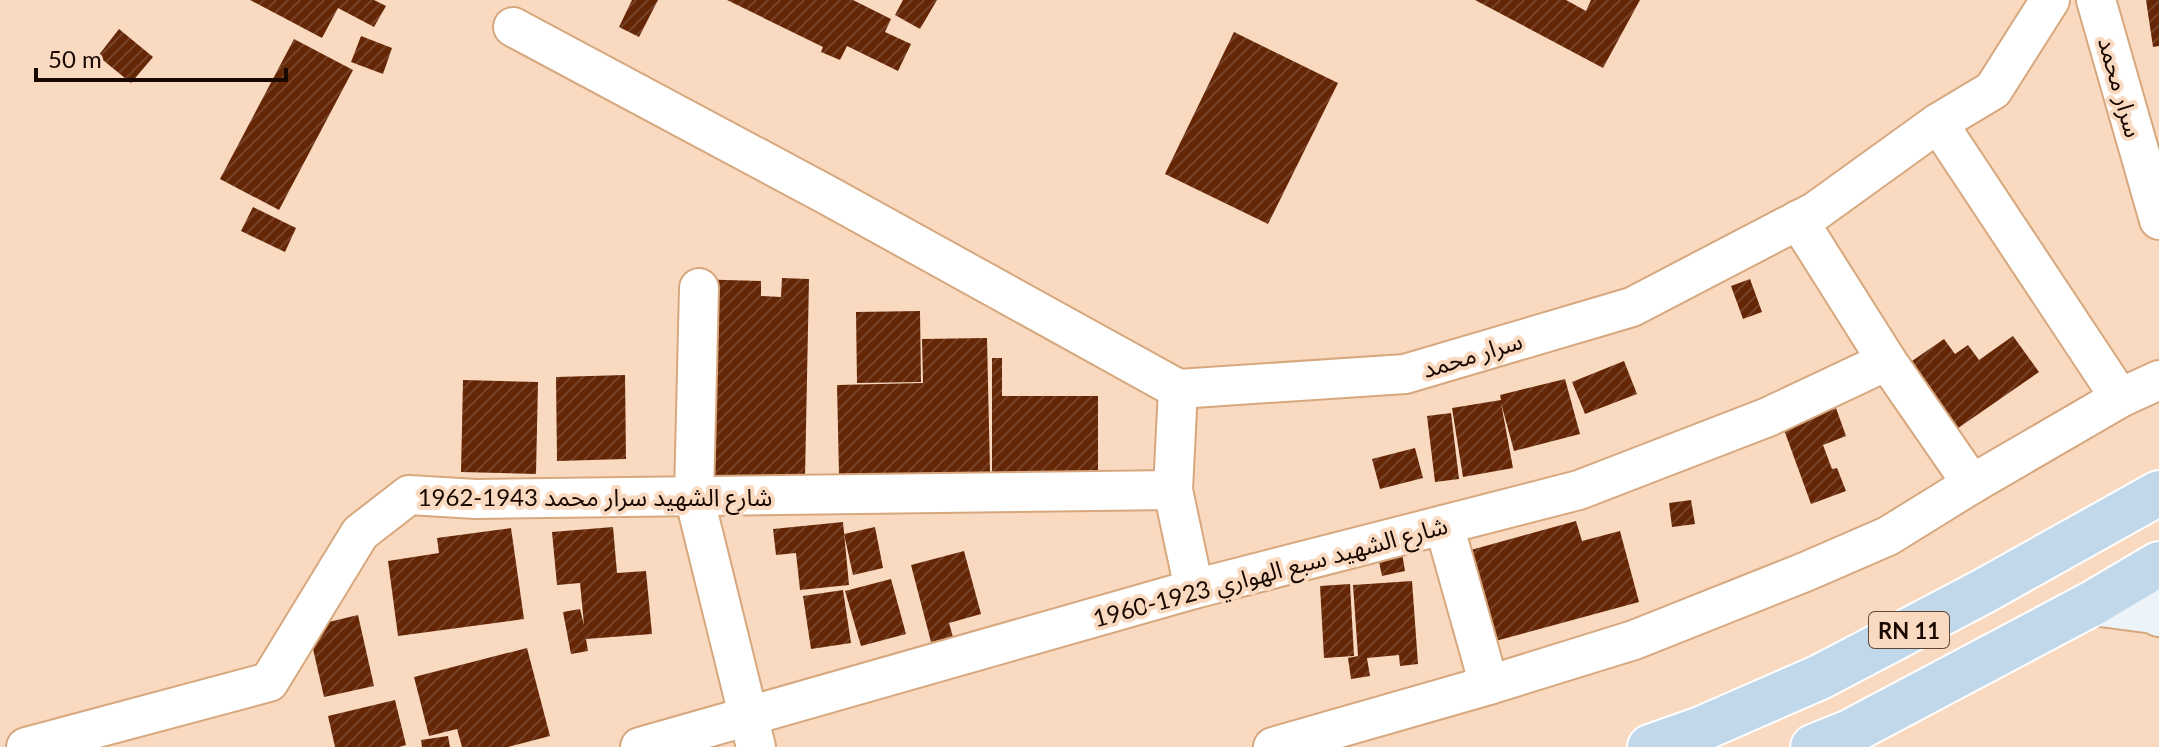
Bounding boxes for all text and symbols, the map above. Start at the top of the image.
scale bar [36,32,286,82]
street label: سرار محمد [2092,34,2149,141]
text: 50 m [48,44,102,73]
street label: سرار محمد [1419,325,1526,384]
street label: شارع الشهيد سرار محمد 1943-1962 [418,482,772,515]
street label: شارع الشهيد سبع الهواري 1923-1960 [1090,510,1452,638]
road number: RN 11 [1869,612,1949,648]

